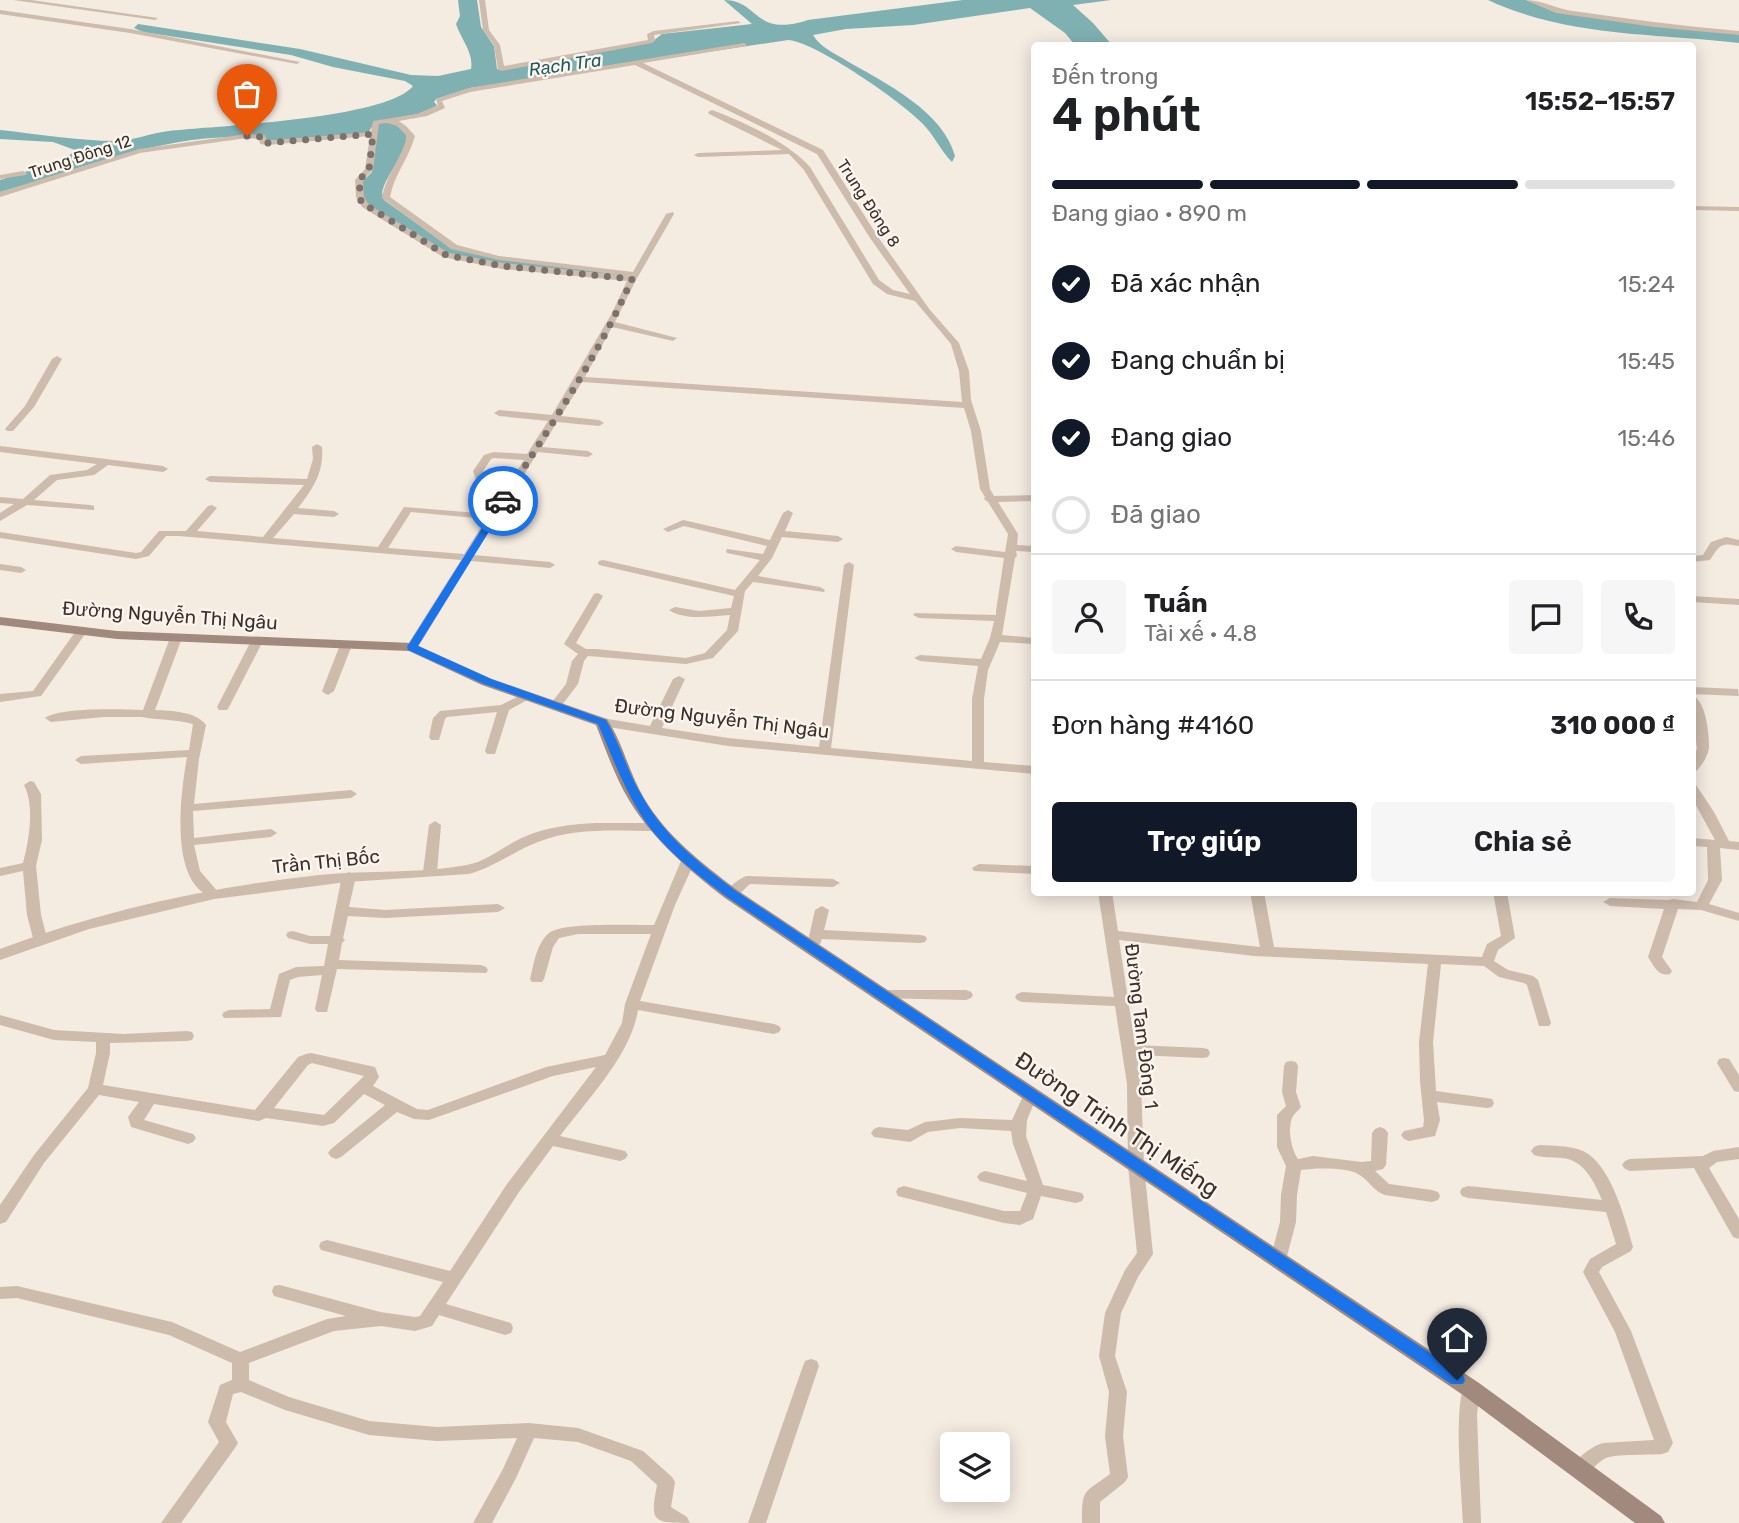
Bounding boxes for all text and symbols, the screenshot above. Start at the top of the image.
water label: Rạch Tra [527,49,603,81]
text: Đến trong [1052,62,1158,90]
pin [217,64,277,136]
icon: bag [228,75,266,113]
text: 15:52–15:57 [1525,86,1675,117]
text: 4 phút [1052,88,1201,143]
street label: Trung Đông 12 [27,131,134,182]
street label: Trung Đông 8 [833,156,904,251]
text: Đang giao · 890 m [1052,199,1247,227]
icon: check [1052,265,1090,303]
text: Đã xác nhận [1111,268,1261,299]
text: 15:24 [1618,270,1675,298]
icon: check [1052,342,1090,380]
text: Đang chuẩn bị [1111,345,1285,376]
text: 15:45 [1618,347,1675,375]
icon: check [1052,419,1090,457]
text: Đang giao [1111,422,1232,453]
text: 15:46 [1617,424,1675,452]
courier [468,466,538,536]
icon: car [484,482,522,520]
text: Đã giao [1111,499,1201,530]
button: person [1052,580,1126,654]
button: chat [1509,580,1583,654]
button: phone [1601,580,1675,654]
text: Tuấn [1144,588,1208,619]
street label: Đường Nguyễn Thị Ngâu [61,596,278,635]
text: Tài xế · 4.8 [1144,619,1257,647]
street label: Đường Nguyễn Thị Ngâu [613,694,831,743]
text: Đơn hàng #4160 [1052,710,1254,741]
text: 310 000 ₫ [1550,710,1675,741]
button: Trợ giúp [1052,802,1357,882]
button: Chia sẻ [1371,802,1675,882]
street label: Trần Thị Bốc [271,844,381,879]
street label: Đường Tam Đông 1 [1120,942,1163,1110]
street label: Đường Trịnh Thị Miếng [1010,1045,1224,1203]
pin [1427,1308,1487,1380]
icon: home [1438,1319,1476,1357]
map controls [940,1432,1010,1502]
button: layers [940,1432,1010,1502]

